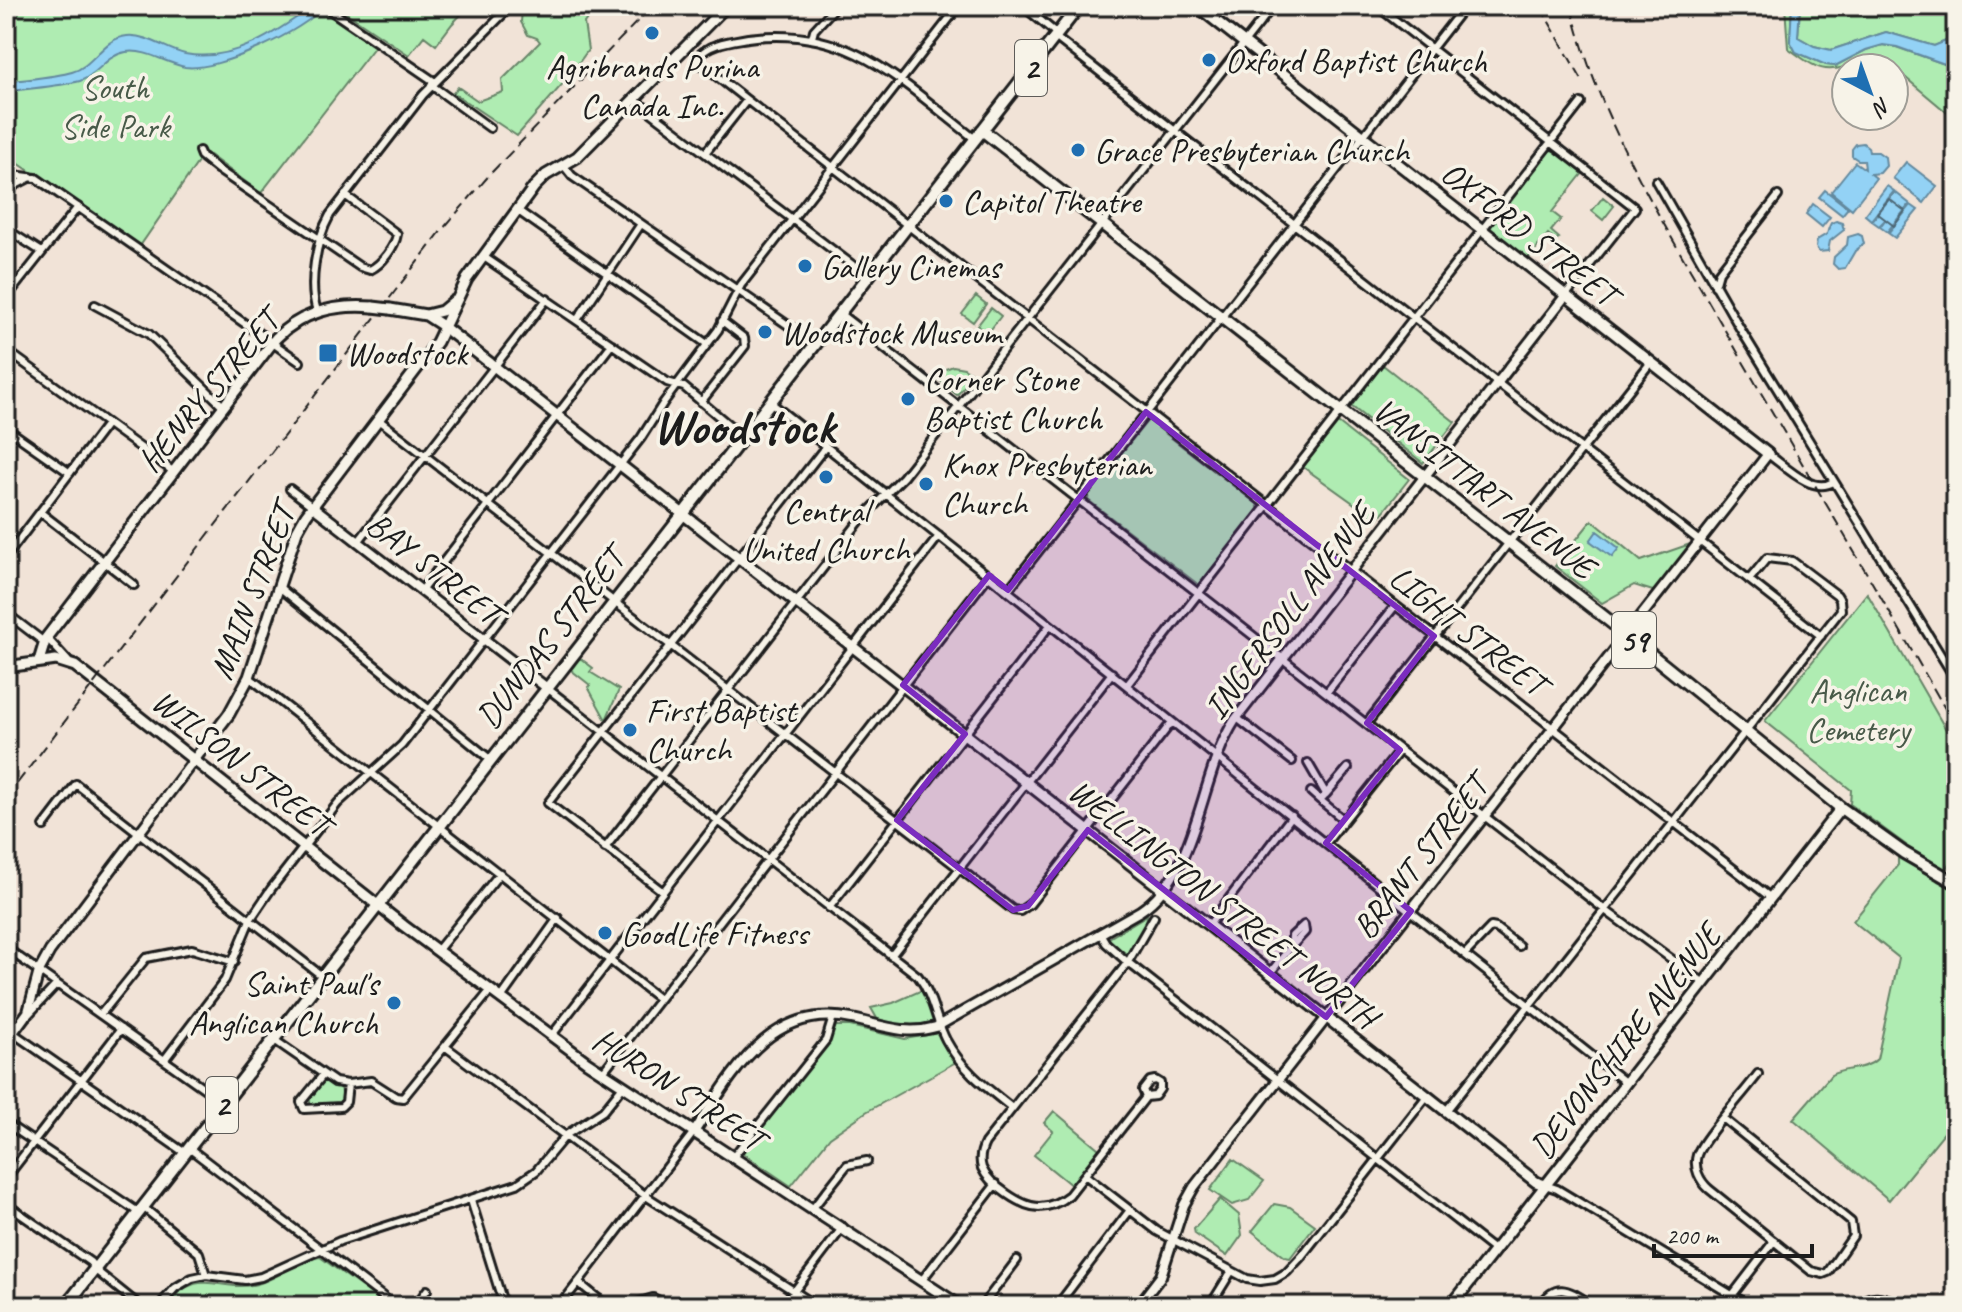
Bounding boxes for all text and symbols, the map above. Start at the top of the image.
marker: Agribrands Purina Canada Inc. [643,24,661,42]
place label: Oxford Baptist Church [1225,39,1487,82]
road number: 2 [1015,40,1047,96]
place label: Agribrands Purina Canada Inc. [546,45,760,127]
marker: Oxford Baptist Church [1200,51,1218,69]
north arrow [1830,52,1910,132]
park label: South Side Park [60,66,172,148]
text: N [1866,91,1897,124]
place label: Grace Presbyterian Church [1094,129,1411,172]
marker: Grace Presbyterian Church [1069,141,1087,159]
street label: OXFORD STREET [1432,151,1632,320]
place label: Capitol Theatre [962,180,1143,223]
marker: Capitol Theatre [937,192,955,210]
place label: Gallery Cinemas [821,245,1003,288]
marker: Gallery Cinemas [796,257,814,275]
street label: HENRY STREET [128,295,294,481]
place label: Woodstock Museum [781,311,1004,354]
marker: Woodstock Museum [756,323,774,341]
place label: Woodstock [346,332,470,375]
marker: Woodstock [317,342,339,364]
place label: Corner Stone Baptist Church [924,358,1103,440]
street label: VANSITTART AVENUE [1364,388,1607,591]
marker: Corner Stone Baptist Church [899,390,917,408]
district label: Woodstock [653,395,839,458]
place label: Knox Presbyterian Church [942,443,1153,525]
marker: Central United Church [817,468,835,486]
marker: Knox Presbyterian Church [917,475,935,493]
place label: Central United Church [742,489,912,571]
street label: MAIN STREET [199,491,308,685]
street label: INGERSOLL AVENUE [1194,491,1387,727]
street label: BAY STREET [358,502,516,639]
street label: DUNDAS STREET [466,533,639,736]
street label: LIGHT STREET [1381,555,1562,710]
road number: 59 [1612,612,1656,668]
park label: Anglican Cemetery [1806,669,1912,751]
street label: WILSON STREET [144,679,345,850]
place label: First Baptist Church [646,689,800,771]
marker: First Baptist Church [621,721,639,739]
street label: BRANT STREET [1343,760,1502,947]
street label: WELLINGTON STREET NORTH [1060,769,1390,1040]
place label: GoodLife Fitness [621,912,811,955]
street label: DEVONSHIRE AVENUE [1520,912,1732,1167]
marker: GoodLife Fitness [596,924,614,942]
place label: Saint Paul's Anglican Church [189,962,381,1044]
marker: Saint Paul's Anglican Church [385,994,403,1012]
street label: HURON STREET [585,1018,778,1164]
road number: 2 [206,1077,238,1133]
scale bar [1654,1208,1812,1258]
text: 200 m [1666,1221,1720,1251]

